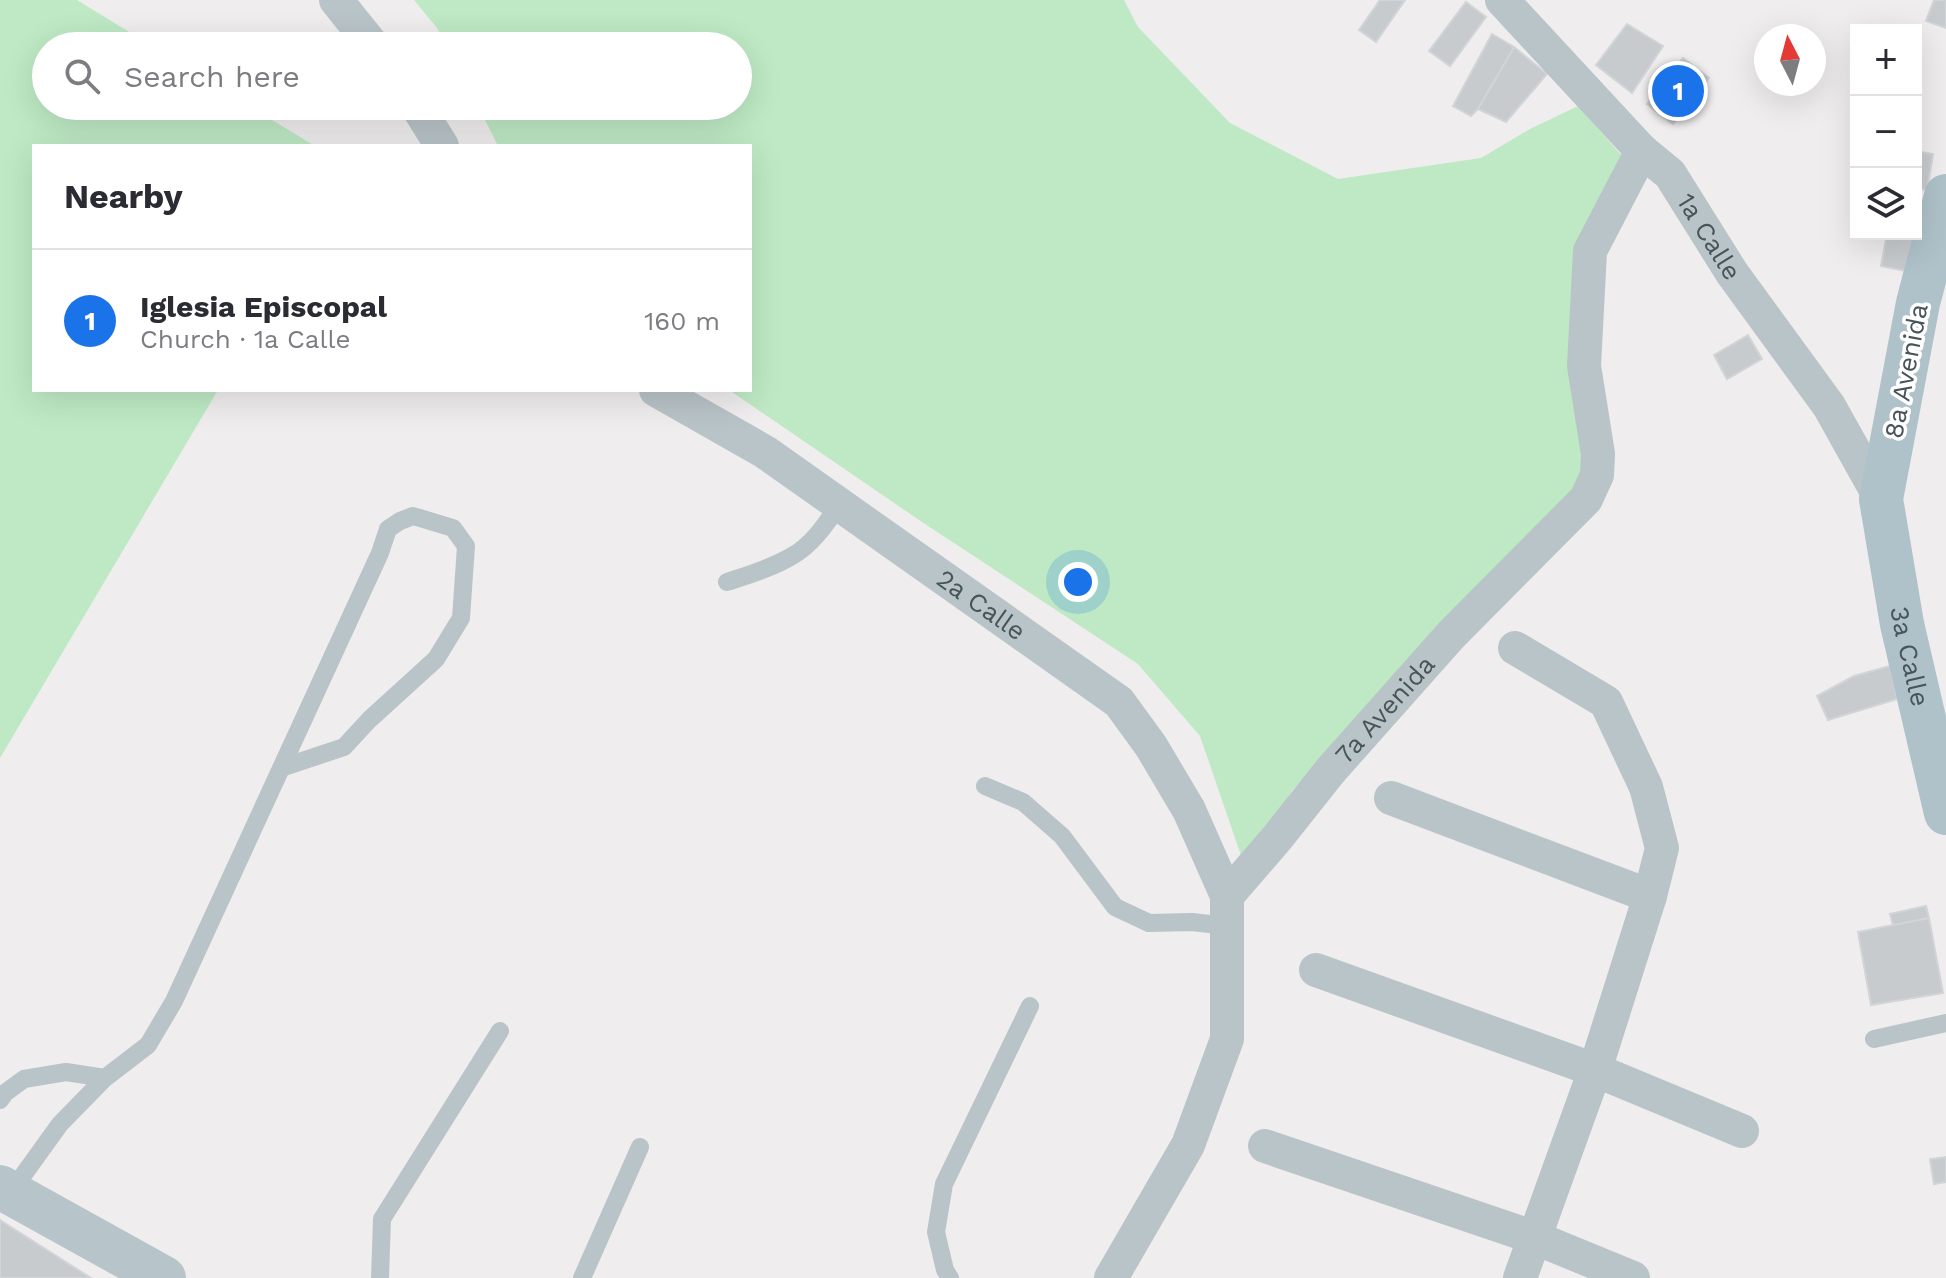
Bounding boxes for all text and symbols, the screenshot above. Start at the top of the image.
north arrow [1754,24,1826,96]
map controls [1850,24,1922,240]
button: + [1850,24,1922,96]
search box [32,32,752,120]
icon: search [60,54,104,98]
text: Search here [124,59,300,94]
pin: 1 [1652,61,1704,121]
button: − [1850,96,1922,168]
button: layers [1850,168,1922,240]
text: Nearby [64,176,183,216]
street label: 1a Calle [1671,188,1748,286]
text: Iglesia Episcopal [140,289,387,324]
street label: 8a Avenida [1878,301,1934,441]
text: 1 [84,306,96,336]
text: 160 m [644,306,720,336]
text: Church · 1a Calle [140,324,351,354]
your location [1058,562,1098,602]
street label: 2a Calle [931,563,1031,646]
street label: 3a Calle [1884,604,1936,709]
street label: 7a Avenida [1329,649,1441,770]

